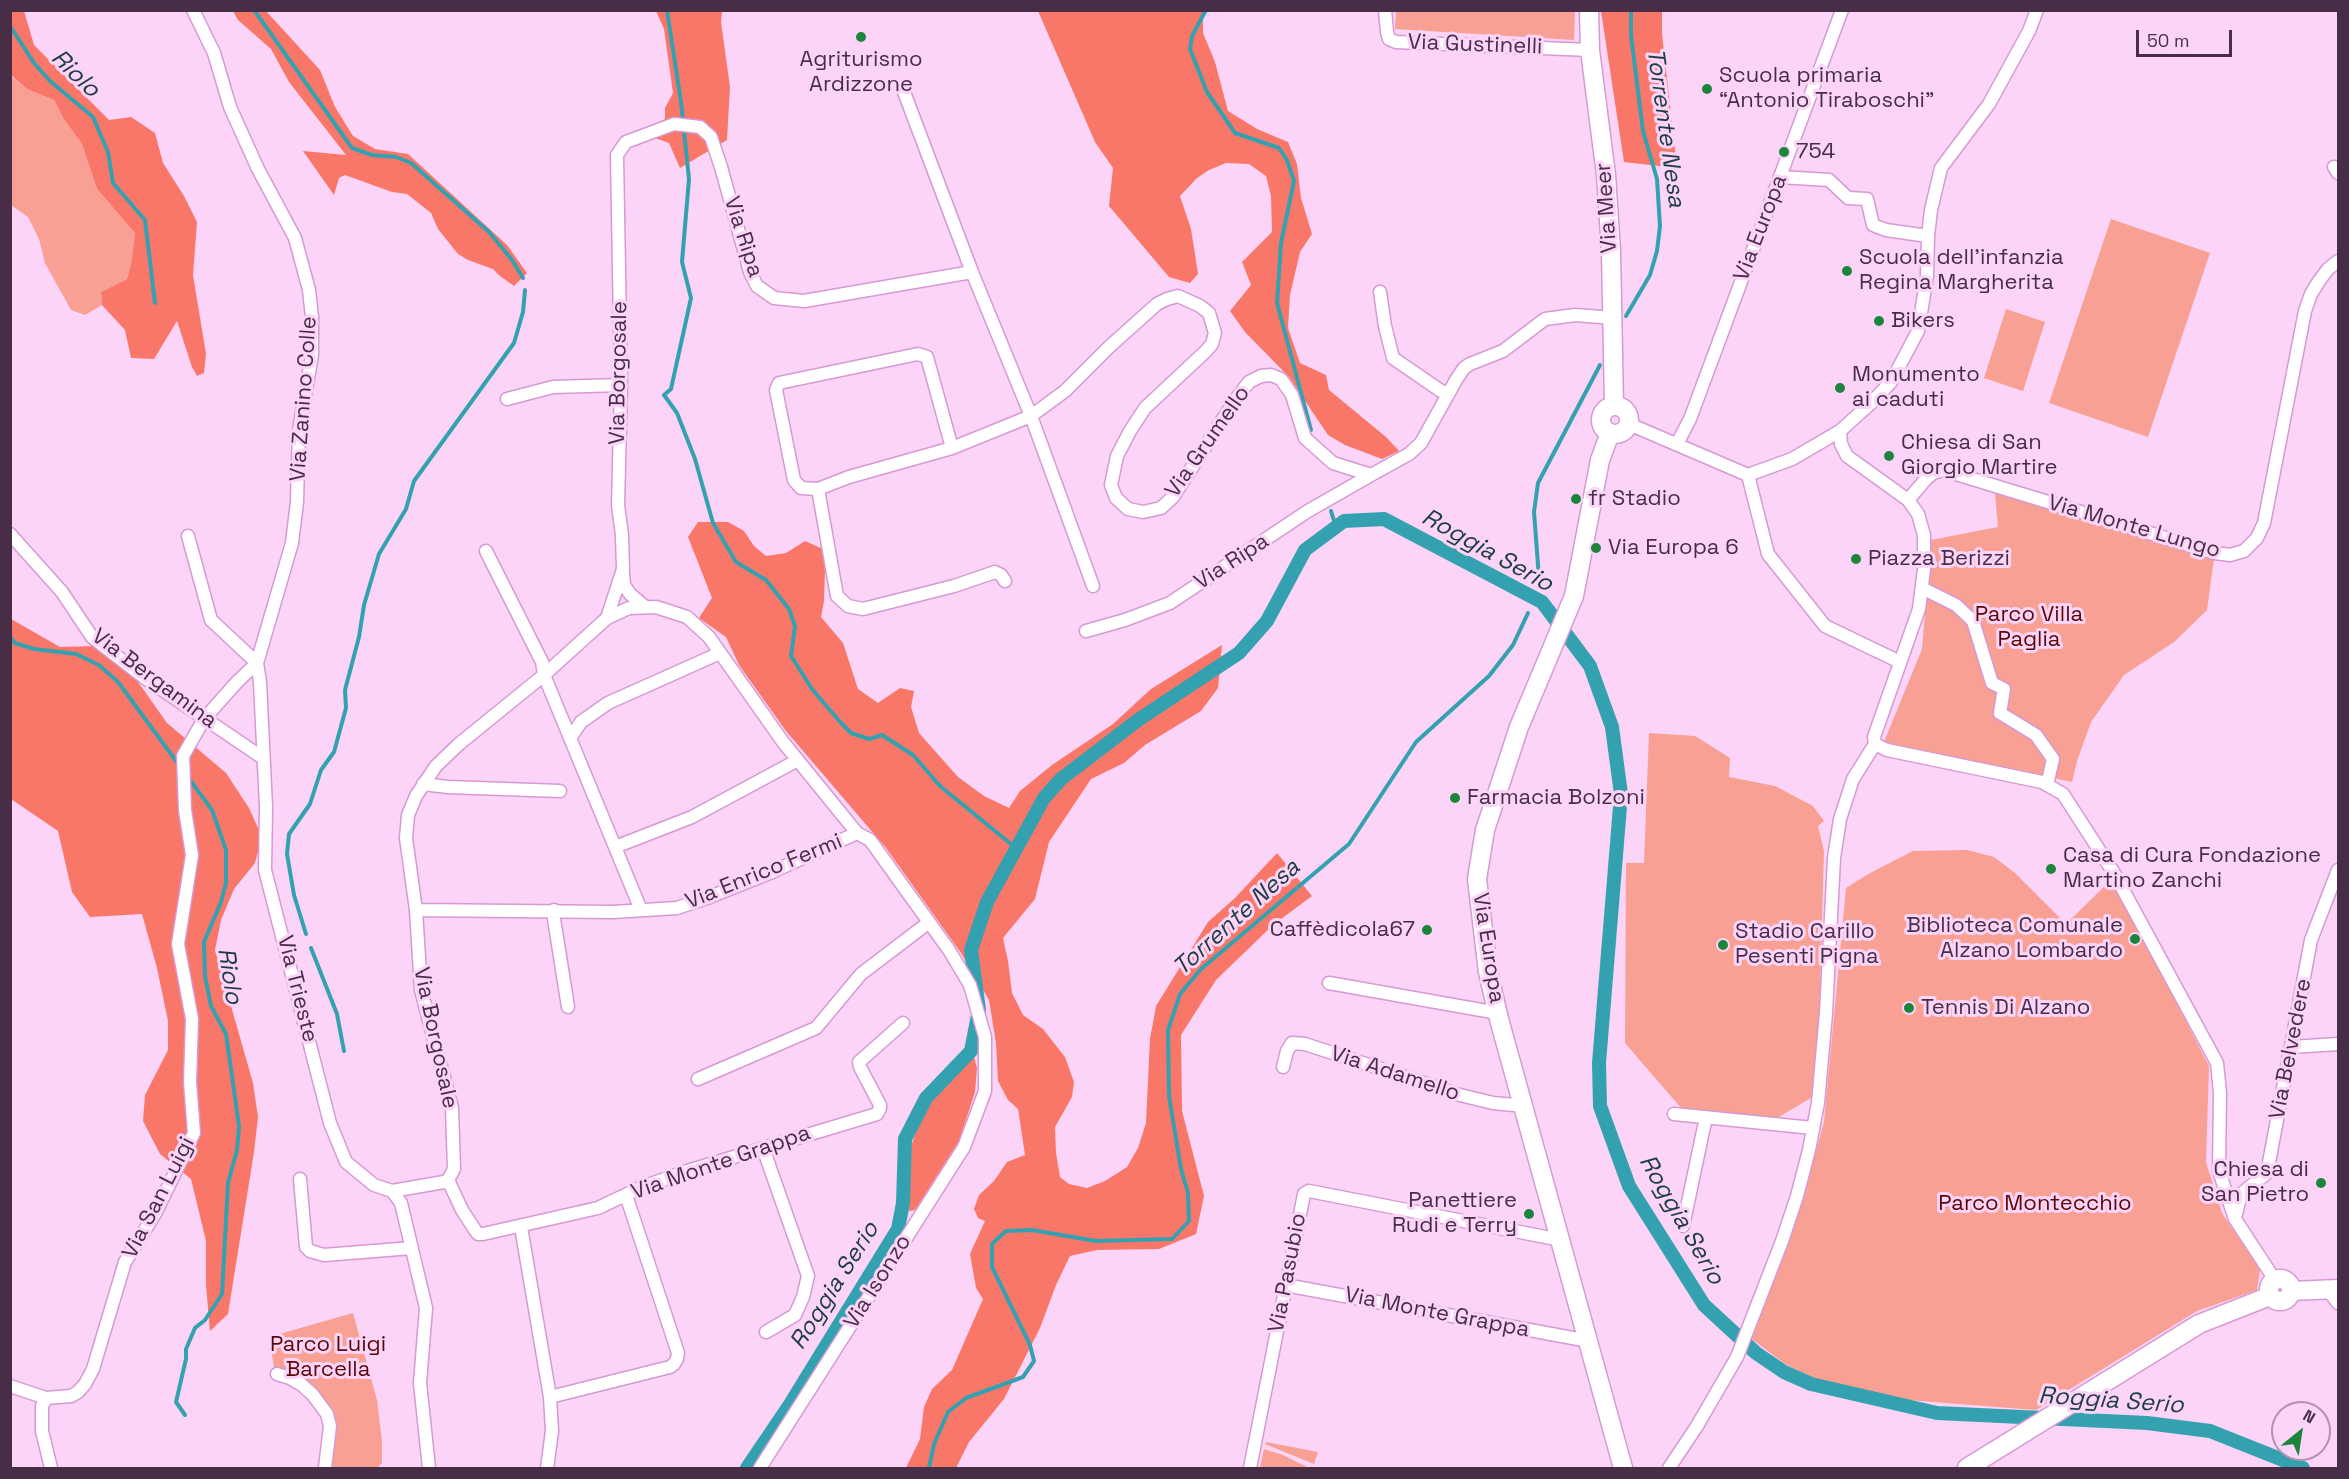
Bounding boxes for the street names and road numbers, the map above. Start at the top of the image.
street label: Via Gustinelli [1407,29,1543,61]
street label: Via Meer [1591,162,1623,254]
street label: Via Europa [1729,171,1793,285]
street label: Via Ripa [718,193,768,281]
street label: Via Borgosale [605,301,633,445]
street label: Via Zanino Colle [285,315,323,483]
street label: Via Grumello [1160,381,1256,503]
street label: Via Monte Lungo [2045,490,2223,564]
street label: Via Ripa [1190,528,1274,596]
street label: Via Bergamina [86,623,222,735]
street label: Via Enrico Fermi [682,829,846,915]
street label: Via Europa [1466,891,1510,1005]
street label: Via Trieste [271,933,323,1045]
street label: Via Borgosale [407,965,463,1111]
street label: Via Belvedere [2264,976,2318,1122]
street label: Via Adamello [1327,1041,1463,1107]
street label: Via Monte Grappa [628,1120,814,1206]
street label: Via San Luigi [117,1133,201,1263]
street label: Via Pasubio [1263,1211,1313,1335]
street label: Via Isonzo [839,1230,917,1334]
street label: Via Monte Grappa [1342,1282,1532,1344]

